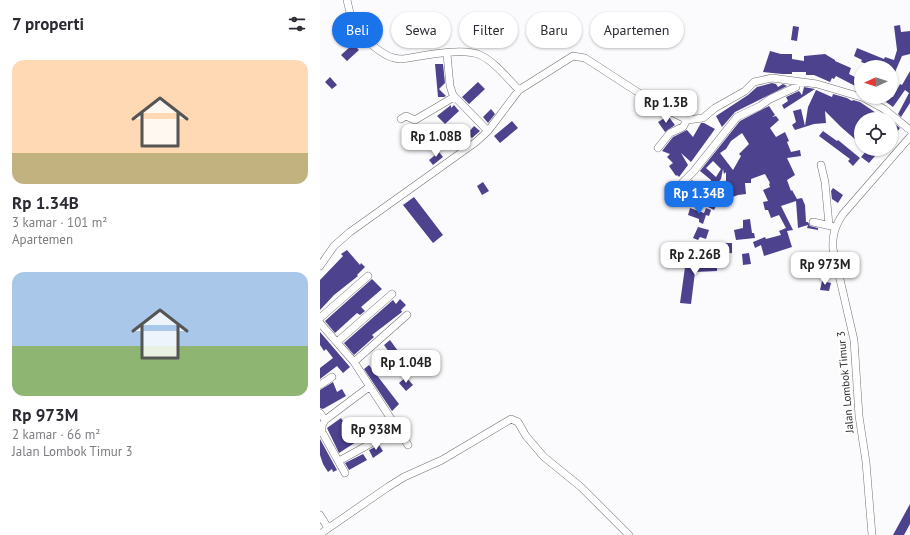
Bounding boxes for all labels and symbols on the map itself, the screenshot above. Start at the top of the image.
north arrow [854,60,898,104]
pin: Rp 1.3B [629,90,703,124]
pin: Rp 1.08B [395,124,477,158]
pin: Rp 1.34B [658,181,740,215]
pin: Rp 2.26B [654,242,736,276]
pin: Rp 973M [788,252,862,286]
street label: Jalan Lombok Timur 3 [834,331,857,434]
pin: Rp 1.04B [365,350,447,384]
pin: Rp 938M [339,417,413,451]

